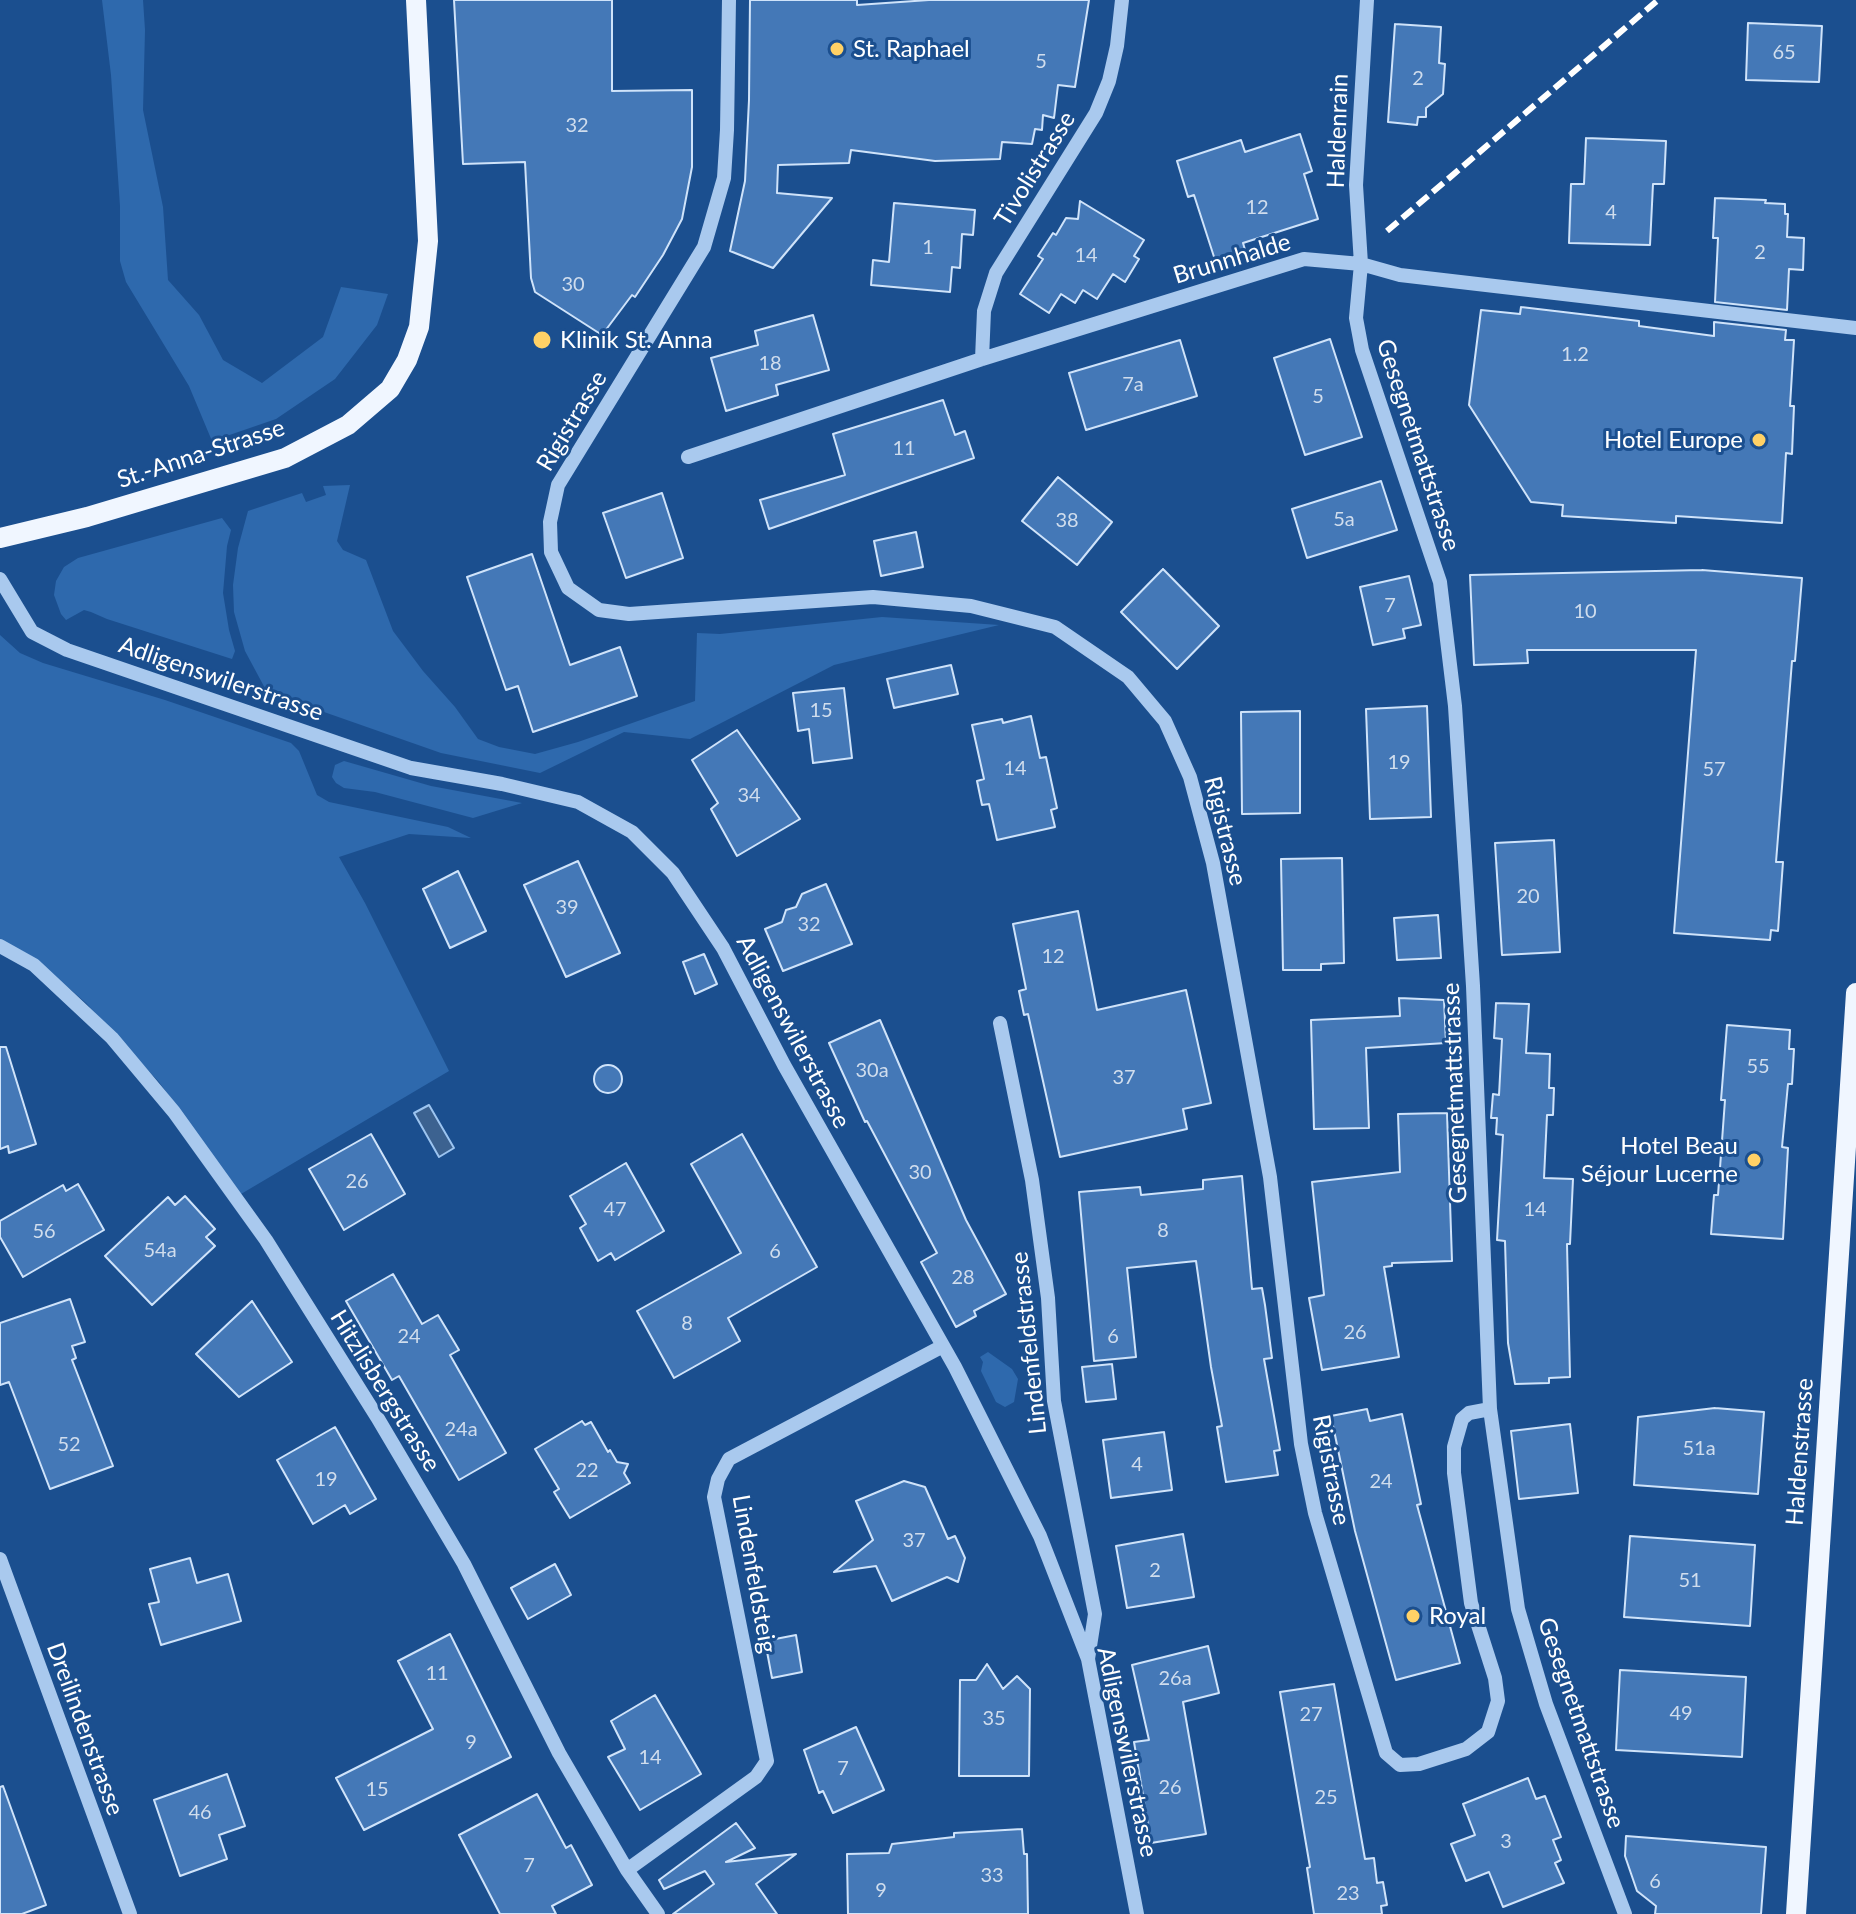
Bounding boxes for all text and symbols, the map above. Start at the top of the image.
place label: St. Raphael [853,35,970,63]
marker: St. Raphael [828,40,846,58]
house number: 65 [1772,41,1796,65]
house number: 5 [1035,50,1047,74]
house number: 2 [1412,67,1424,91]
street label: Haldenrain [1322,73,1354,189]
street label: Tivolistrasse [988,106,1082,232]
house number: 32 [565,114,589,138]
house number: 12 [1245,196,1269,220]
house number: 4 [1605,201,1617,225]
street label: Brunnhalde [1170,228,1294,290]
house number: 1 [922,236,934,260]
house number: 2 [1754,241,1766,265]
house number: 14 [1074,244,1098,268]
house number: 30 [561,273,585,297]
place label: Klinik St. Anna [560,326,713,354]
marker: Klinik St. Anna [531,329,553,351]
street label: Gesegnetmattstrasse [1370,335,1466,555]
house number: 1.2 [1561,343,1589,367]
house number: 18 [758,352,782,376]
street label: Rigistrasse [531,366,613,476]
house number: 7a [1122,373,1144,397]
house number: 5 [1312,385,1324,409]
street label: St.-Anna-Strasse [114,413,288,495]
place label: Hotel Europe [1604,426,1743,454]
marker: Hotel Europe [1750,431,1768,449]
house number: 11 [892,437,916,461]
house number: 5a [1333,508,1355,532]
house number: 38 [1055,509,1079,533]
house number: 7 [1384,594,1396,618]
house number: 10 [1573,600,1597,624]
street label: Adligenswilerstrasse [115,631,327,727]
house number: 15 [809,699,833,723]
house number: 19 [1387,751,1411,775]
house number: 14 [1003,757,1027,781]
house number: 57 [1702,758,1726,782]
street label: Rigistrasse [1198,773,1252,889]
house number: 34 [737,784,761,808]
house number: 20 [1516,885,1540,909]
house number: 39 [555,896,579,920]
house number: 32 [797,913,821,937]
street label: Adligenswilerstrasse [730,931,856,1133]
house number: 12 [1041,945,1065,969]
street label: Gesegnetmattstrasse [1437,982,1473,1204]
house number: 55 [1746,1055,1770,1079]
house number: 30a [855,1059,889,1083]
house number: 37 [1112,1066,1136,1090]
place label: Hotel Beau Séjour Lucerne [1581,1132,1738,1188]
marker: Hotel Beau Séjour Lucerne [1745,1151,1763,1169]
house number: 30 [908,1161,932,1185]
house number: 26 [345,1170,369,1194]
house number: 47 [603,1198,627,1222]
house number: 14 [1523,1198,1547,1222]
house number: 8 [1157,1219,1169,1243]
house number: 56 [32,1220,56,1244]
house number: 54a [143,1239,177,1263]
house number: 6 [769,1240,781,1264]
street label: Lindenfeldstrasse [1005,1250,1053,1436]
house number: 28 [951,1266,975,1290]
street label: Hitzlisbergstrasse [324,1305,446,1477]
house number: 8 [681,1312,693,1336]
house number: 26 [1343,1321,1367,1345]
house number: 24 [397,1325,421,1349]
house number: 6 [1107,1325,1119,1349]
street label: Haldenstrasse [1780,1377,1820,1527]
street label: Rigistrasse [1306,1412,1356,1528]
house number: 24a [444,1418,478,1442]
house number: 52 [57,1433,81,1457]
house number: 51a [1682,1437,1716,1461]
house number: 4 [1131,1453,1143,1477]
house number: 22 [575,1459,599,1483]
house number: 19 [314,1468,338,1492]
house number: 24 [1369,1470,1393,1494]
street label: Lindenfeldsteig [726,1493,782,1655]
house number: 37 [902,1529,926,1553]
house number: 2 [1149,1559,1161,1583]
house number: 51 [1678,1569,1702,1593]
place label: Royal [1429,1602,1486,1630]
marker: Royal [1404,1607,1422,1625]
street label: Gesegnetmattstrasse [1531,1614,1631,1832]
street label: Dreilindenstrasse [40,1639,130,1819]
street label: Adligenswilerstrasse [1091,1644,1163,1860]
house number: 11 [425,1662,449,1686]
house number: 26a [1158,1667,1192,1691]
house number: 49 [1669,1702,1693,1726]
house number: 27 [1299,1703,1323,1727]
house number: 35 [982,1707,1006,1731]
house number: 9 [465,1731,477,1755]
house number: 14 [638,1746,662,1770]
house number: 7 [837,1757,849,1781]
house number: 26 [1158,1776,1182,1800]
house number: 15 [365,1778,389,1802]
house number: 25 [1314,1786,1338,1810]
house number: 46 [188,1801,212,1825]
house number: 3 [1500,1830,1512,1854]
house number: 7 [523,1854,535,1878]
house number: 33 [980,1864,1004,1888]
house number: 6 [1649,1870,1661,1894]
house number: 9 [875,1879,887,1903]
house number: 23 [1336,1882,1360,1906]

